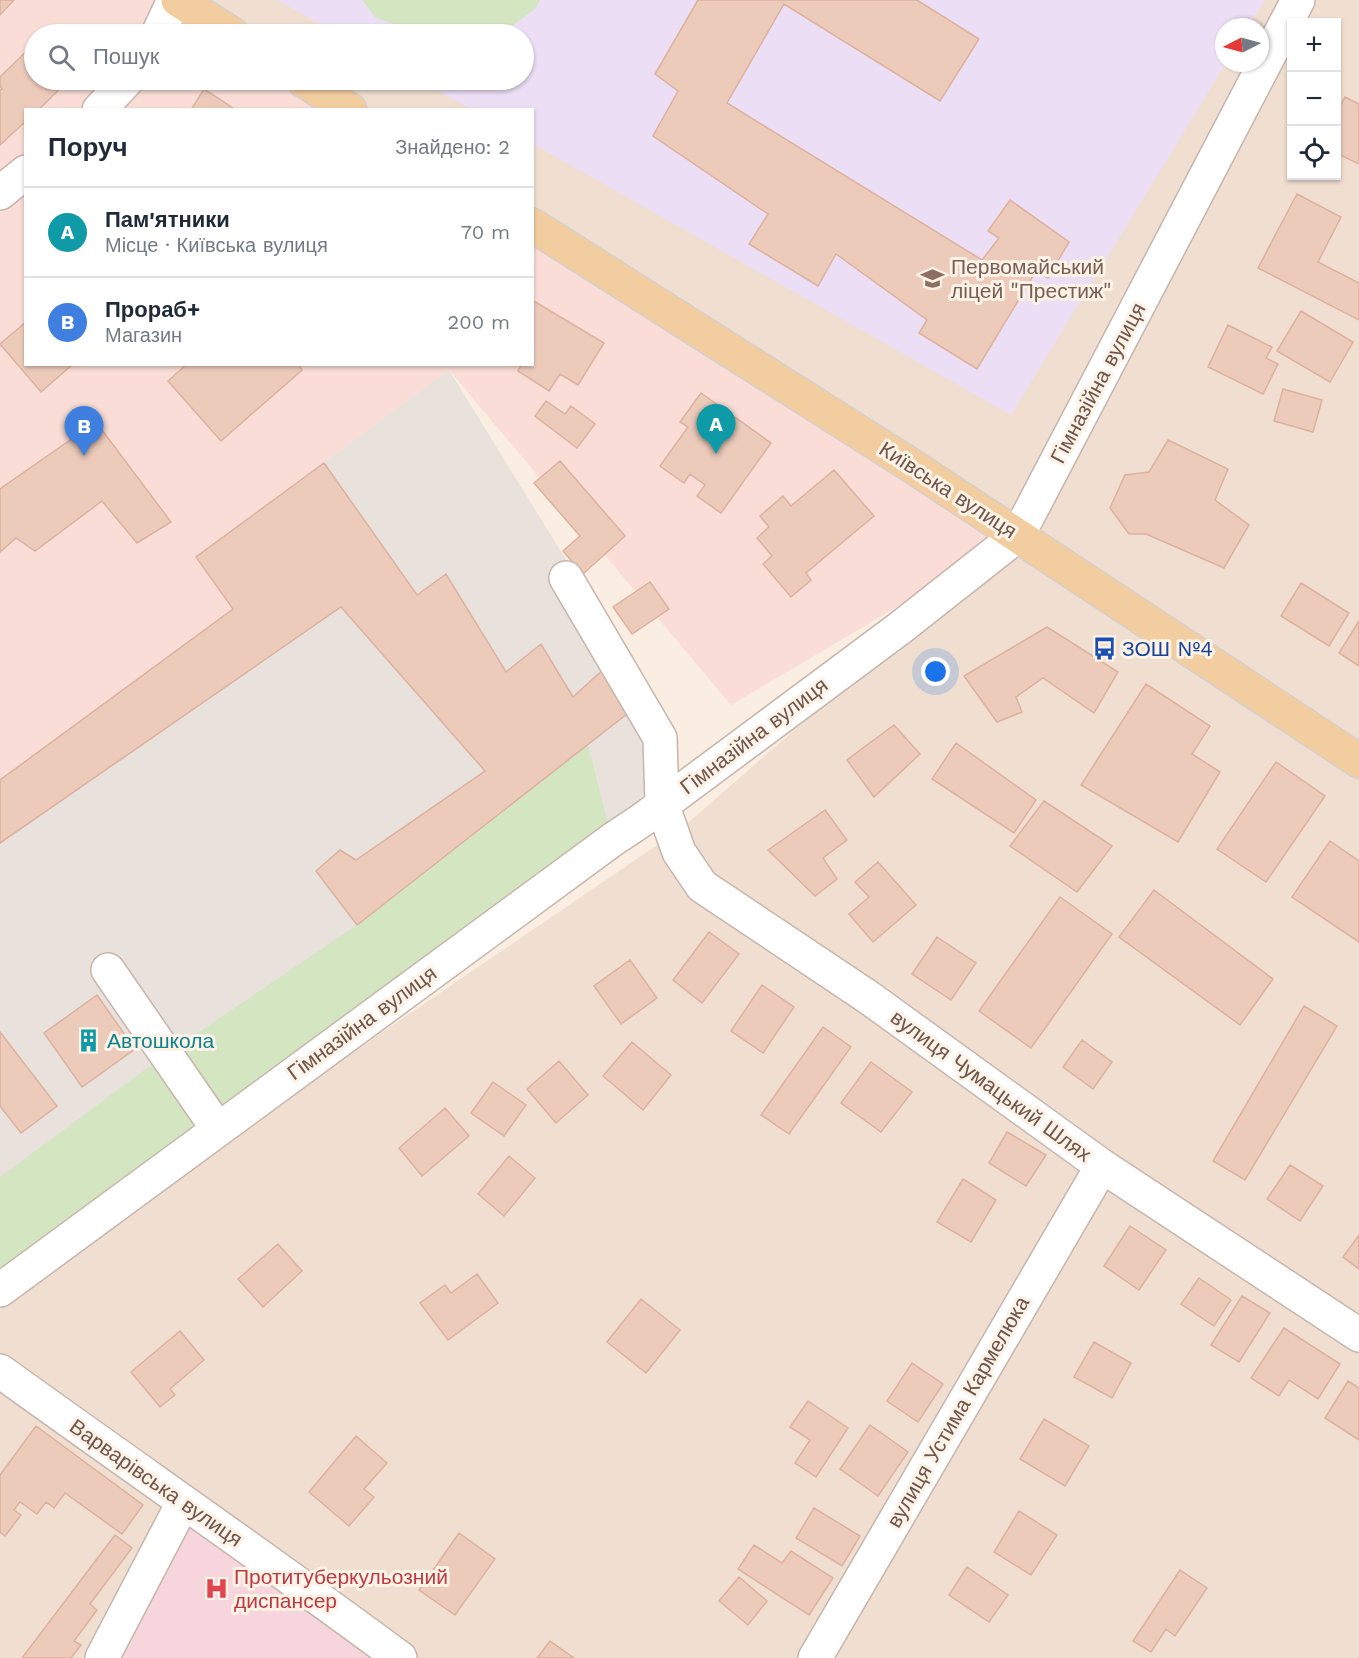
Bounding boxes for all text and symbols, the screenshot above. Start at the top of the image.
north arrow [1215,18,1269,72]
map controls [1287,18,1341,180]
button: + [1287,18,1341,72]
search box [24,24,534,90]
icon: search [45,41,78,74]
text: Пошук [93,44,159,69]
button: − [1287,72,1341,126]
button: locate [1287,126,1341,180]
text: Поруч [48,132,128,162]
text: Знайдено: 2 [395,135,510,159]
text: Пам'ятники [105,207,230,232]
text: A [61,220,74,244]
text: 70 m [461,220,510,244]
text: Місце · Київська вулиця [105,233,328,257]
place label: Первомайський ліцей "Престиж" [951,254,1112,303]
school or university icon: Первомайський ліцей "Престиж" [920,266,946,292]
text: Прораб+ [105,297,200,322]
street label: Гімназійна вулиця [1045,298,1150,467]
text: B [61,310,74,334]
text: 200 m [448,310,510,334]
text: Магазин [105,323,182,347]
pin: A [696,404,736,454]
pin: B [64,406,104,456]
street label: Київська вулиця [875,436,1022,543]
bus stop icon: ЗОШ №4 [1091,636,1117,662]
place label: ЗОШ №4 [1122,636,1213,661]
your location [921,657,950,686]
street label: Гімназійна вулиця [675,672,832,799]
street label: Гімназійна вулиця [282,960,441,1085]
street label: вулиця Чумацький Шлях [886,1004,1097,1167]
building icon: Автошкола [76,1028,102,1054]
place label: Автошкола [107,1028,215,1053]
street label: вулиця Устима Кармелюка [881,1291,1034,1532]
street label: Варварівська вулиця [65,1413,248,1552]
place label: Протитуберкульозний диспансер [234,1564,448,1613]
hospital icon: Протитуберкульозний диспансер [203,1576,229,1602]

